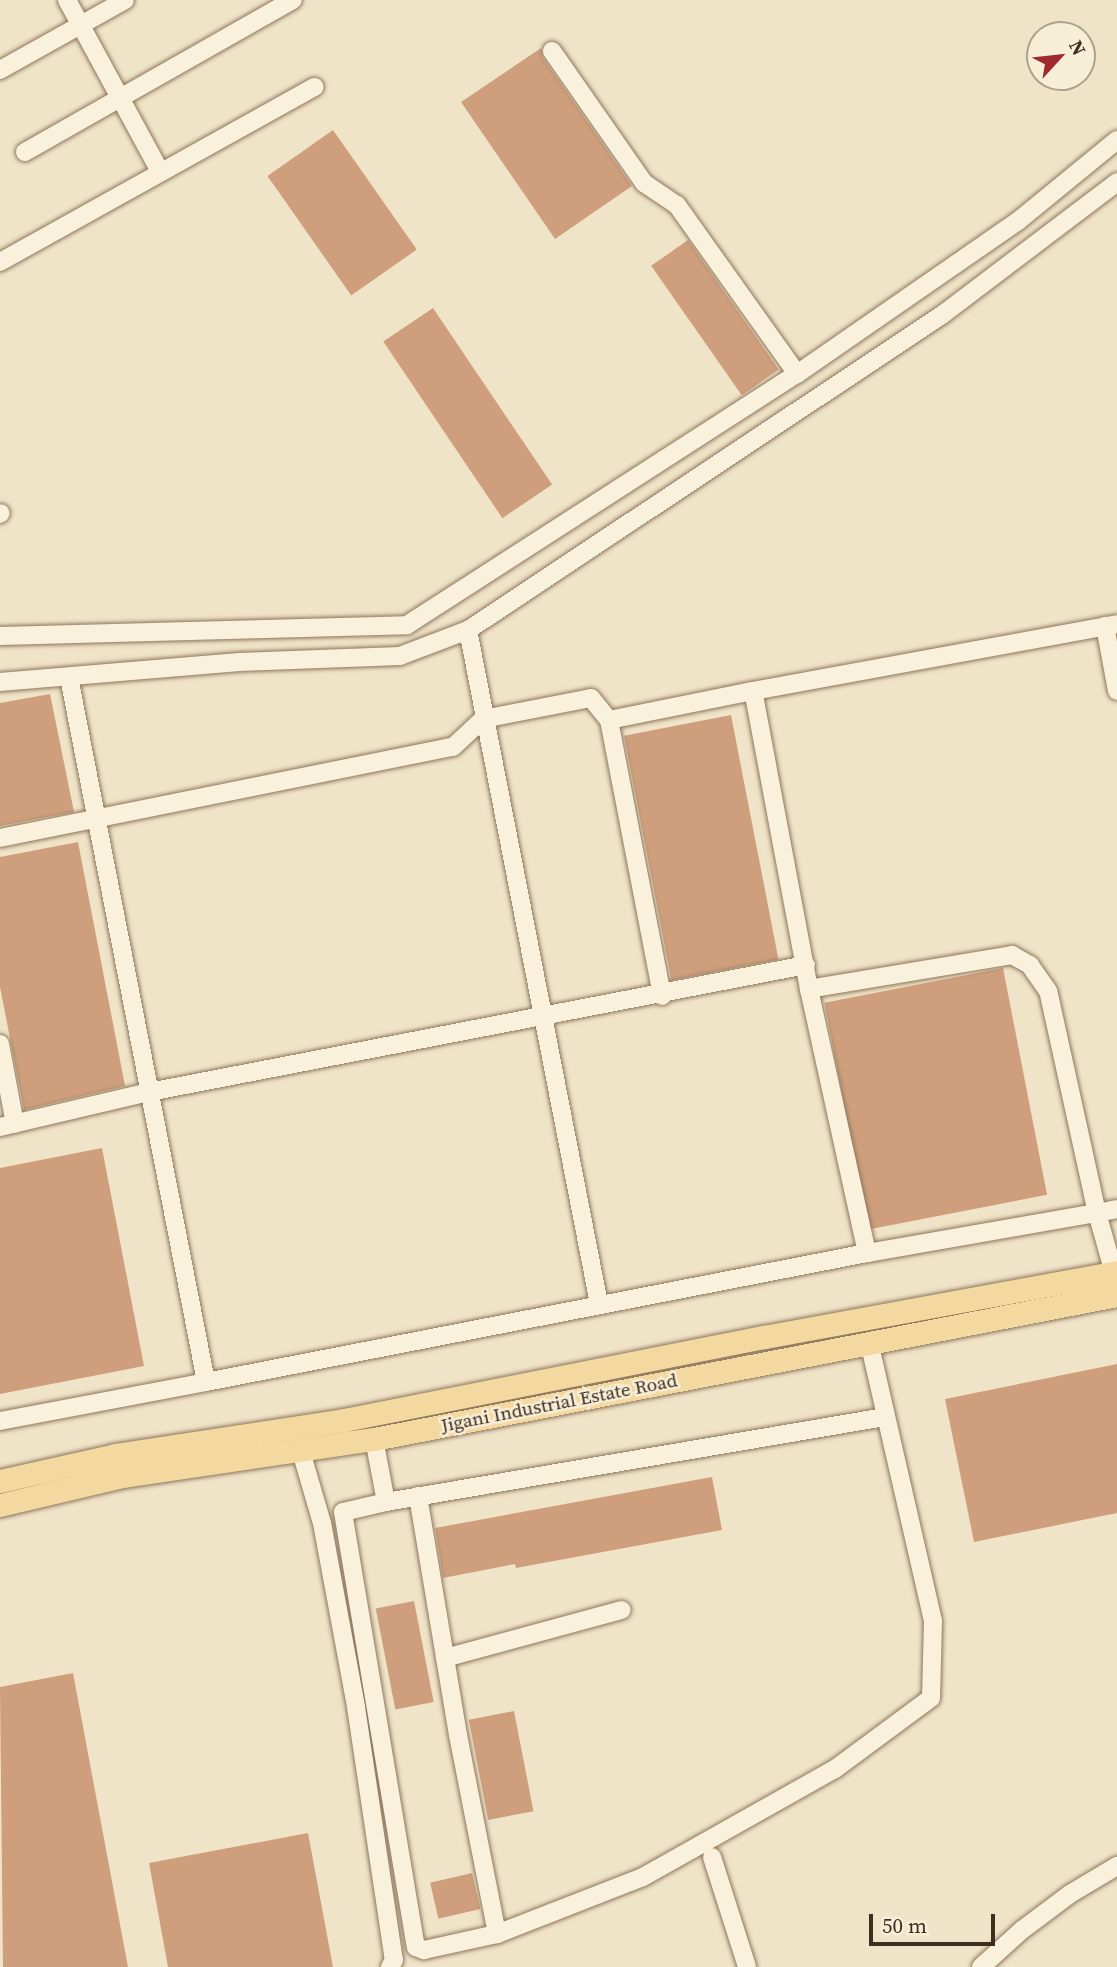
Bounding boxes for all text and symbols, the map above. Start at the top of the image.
north arrow [1026,21,1096,91]
text: N [1063,35,1093,59]
street label: Jigani Industrial Estate Road [439,1369,679,1437]
scale bar [872,1900,998,1944]
text: 50 m [882,1911,927,1940]

